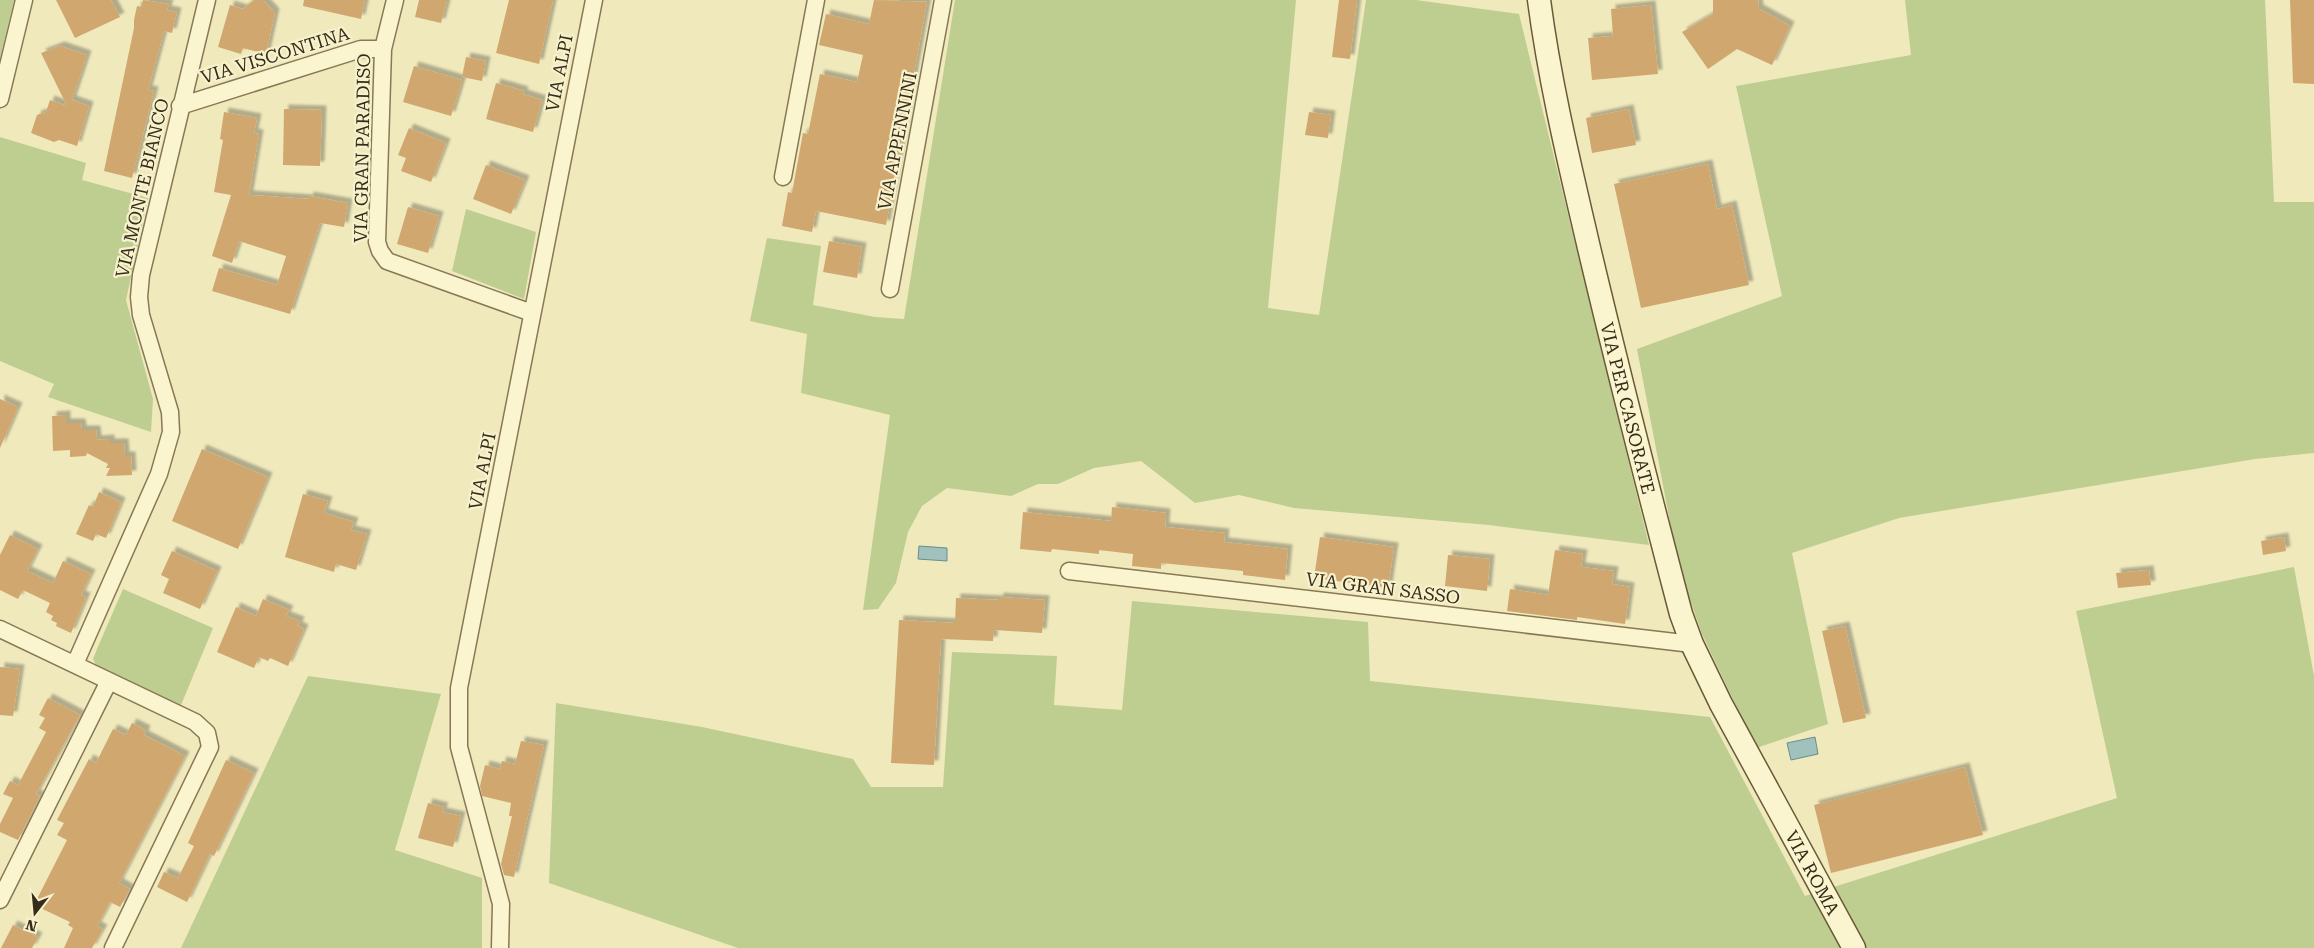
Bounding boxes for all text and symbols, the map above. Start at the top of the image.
street label: VIA VISCONTINA [198,22,352,88]
street label: VIA ALPI [541,33,577,113]
street label: VIA GRAN PARADISO [350,53,374,243]
street label: VIA APPENNINI [873,70,921,212]
street label: VIA MONTE BIANCO [111,96,173,280]
street label: VIA PER CASORATE [1597,320,1660,496]
street label: VIA ALPI [464,431,500,511]
street label: VIA GRAN SASSO [1305,568,1461,608]
street label: VIA ROMA [1781,827,1845,919]
north arrow [10,888,60,938]
text: N [24,916,39,935]

